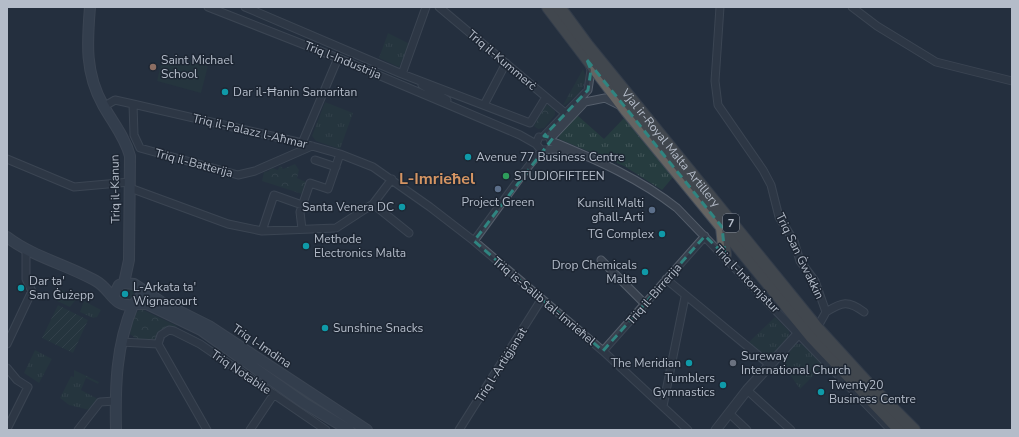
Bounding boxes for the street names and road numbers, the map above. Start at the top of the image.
street label: Triq il-Kummerċ [464,26,540,94]
street label: Triq l-Industrija [302,37,384,83]
street label: Vjal ir-Royal Malta Artillery [617,85,724,211]
street label: Triq il-Palazz l-Aħmar [191,110,310,152]
street label: Triq il-Batterija [153,145,235,181]
street label: Triq il-Kanun [106,154,124,224]
street label: Triq San Ġwakkin [772,210,828,302]
road number: 7 [723,214,739,232]
street label: Triq l-Intornjatur [711,242,784,317]
street label: Triq is-Salib tal-Imrieħel [489,253,599,349]
street label: Triq il-Birrerija [623,260,685,328]
street label: Triq l-Imdina [229,320,295,372]
street label: Triq l-Artiġjanat [471,324,531,406]
street label: Triq Notabile [208,346,274,398]

